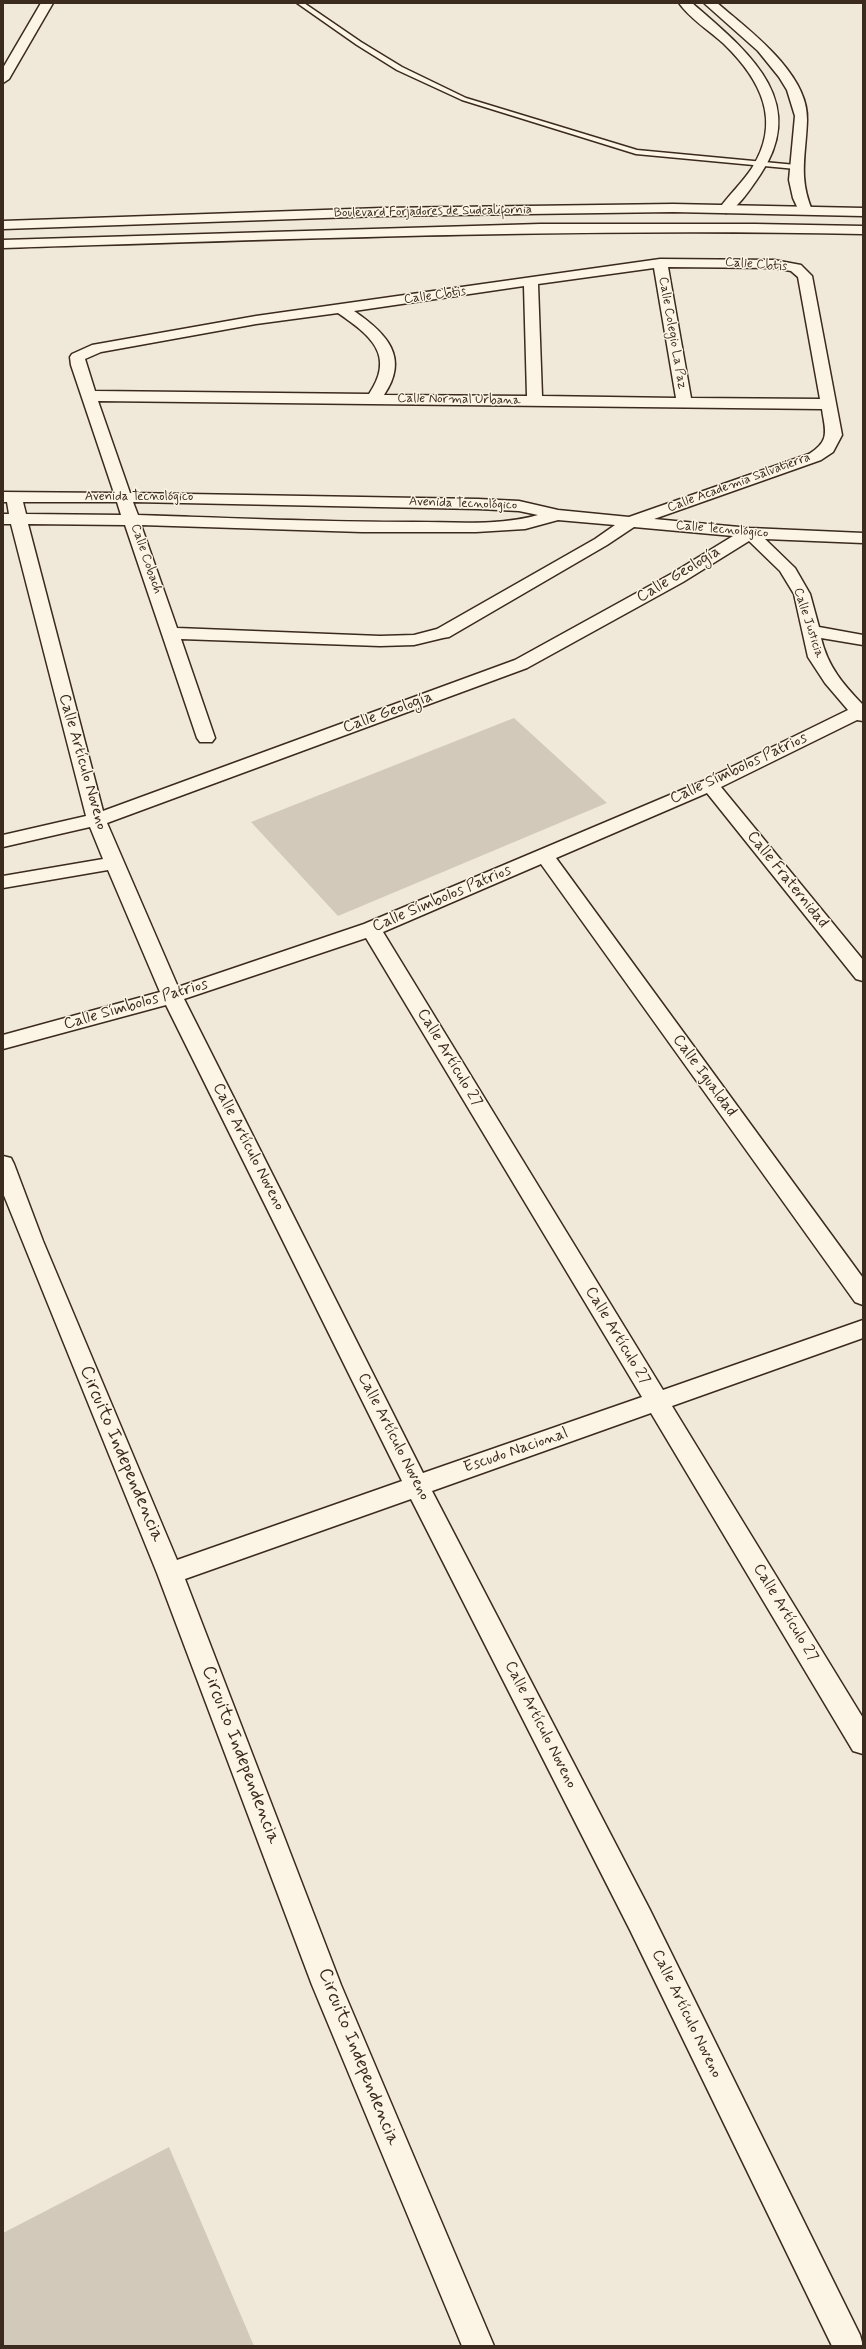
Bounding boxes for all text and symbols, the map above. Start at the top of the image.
street label: Boulevard Forjadores de Sudcalifornia [334,202,532,222]
street label: Calle Cbtis [724,255,788,275]
street label: Calle Colegio La Paz [654,276,690,390]
street label: Calle Cbtis [403,284,467,308]
street label: Calle Normal Urbana [397,391,521,409]
street label: Calle Academia Salvatierra [665,450,813,516]
street label: Avenida Tecnológico [85,489,193,505]
street label: Avenida Tecnológico [409,494,517,514]
street label: Calle Tecnológico [675,518,769,542]
street label: Calle Cobach [127,522,165,596]
street label: Calle Geología [634,543,724,607]
street label: Calle Justicia [789,586,827,660]
street label: Calle Geología [340,688,436,738]
street label: Calle Artículo Noveno [53,692,111,832]
street label: Calle Símbolos Patrios [667,729,811,809]
street label: Calle Fraternidad [742,828,832,932]
street label: Calle Símbolos Patrios [370,861,514,937]
street label: Calle Símbolos Patrios [62,975,210,1035]
street label: Calle Artículo 27 [412,1006,486,1110]
street label: Calle Igualdad [668,1031,740,1121]
street label: Calle Artículo Noveno [208,1080,288,1214]
street label: Calle Artículo 27 [580,1284,654,1388]
street label: Circuito Independencia [74,1363,168,1545]
street label: Calle Artículo Noveno [353,1370,433,1504]
street label: Escudo Nacional [461,1424,571,1478]
street label: Calle Artículo 27 [748,1561,822,1665]
street label: Calle Artículo Noveno [500,1658,580,1792]
street label: Circuito Independencia [195,1663,285,1847]
street label: Calle Artículo Noveno [647,1947,725,2081]
street label: Circuito Independencia [312,1965,404,2149]

